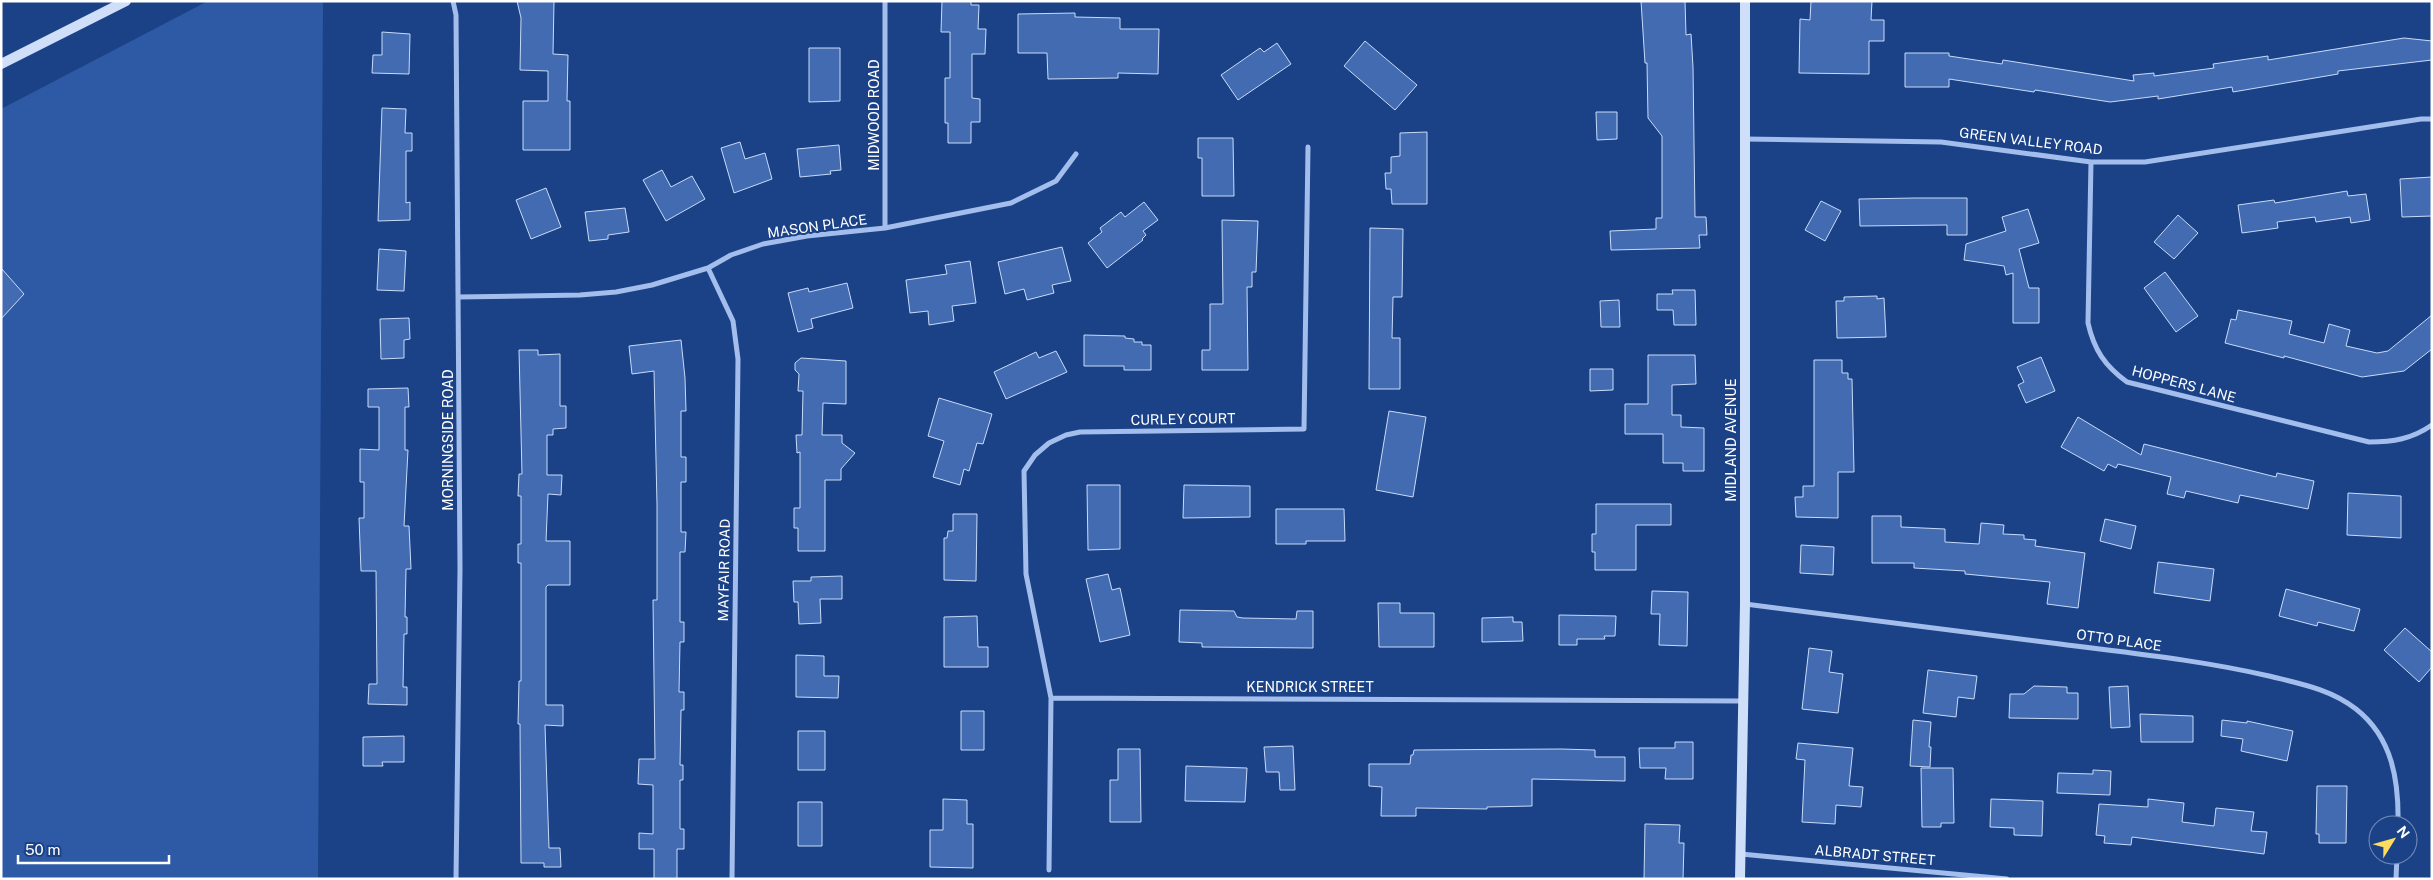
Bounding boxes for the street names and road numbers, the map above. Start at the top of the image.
street label: MIDWOOD ROAD [866,59,882,171]
street label: GREEN VALLEY ROAD [1958,124,2104,158]
street label: MASON PLACE [766,211,868,241]
street label: HOPPERS LANE [2130,362,2238,406]
street label: MORNINGSIDE ROAD [440,369,456,511]
street label: MIDLAND AVENUE [1723,378,1739,502]
street label: CURLEY COURT [1130,410,1236,428]
street label: MAYFAIR ROAD [715,518,733,622]
street label: OTTO PLACE [2075,626,2163,654]
street label: KENDRICK STREET [1246,679,1374,695]
street label: ALBRADT STREET [1814,842,1936,868]

